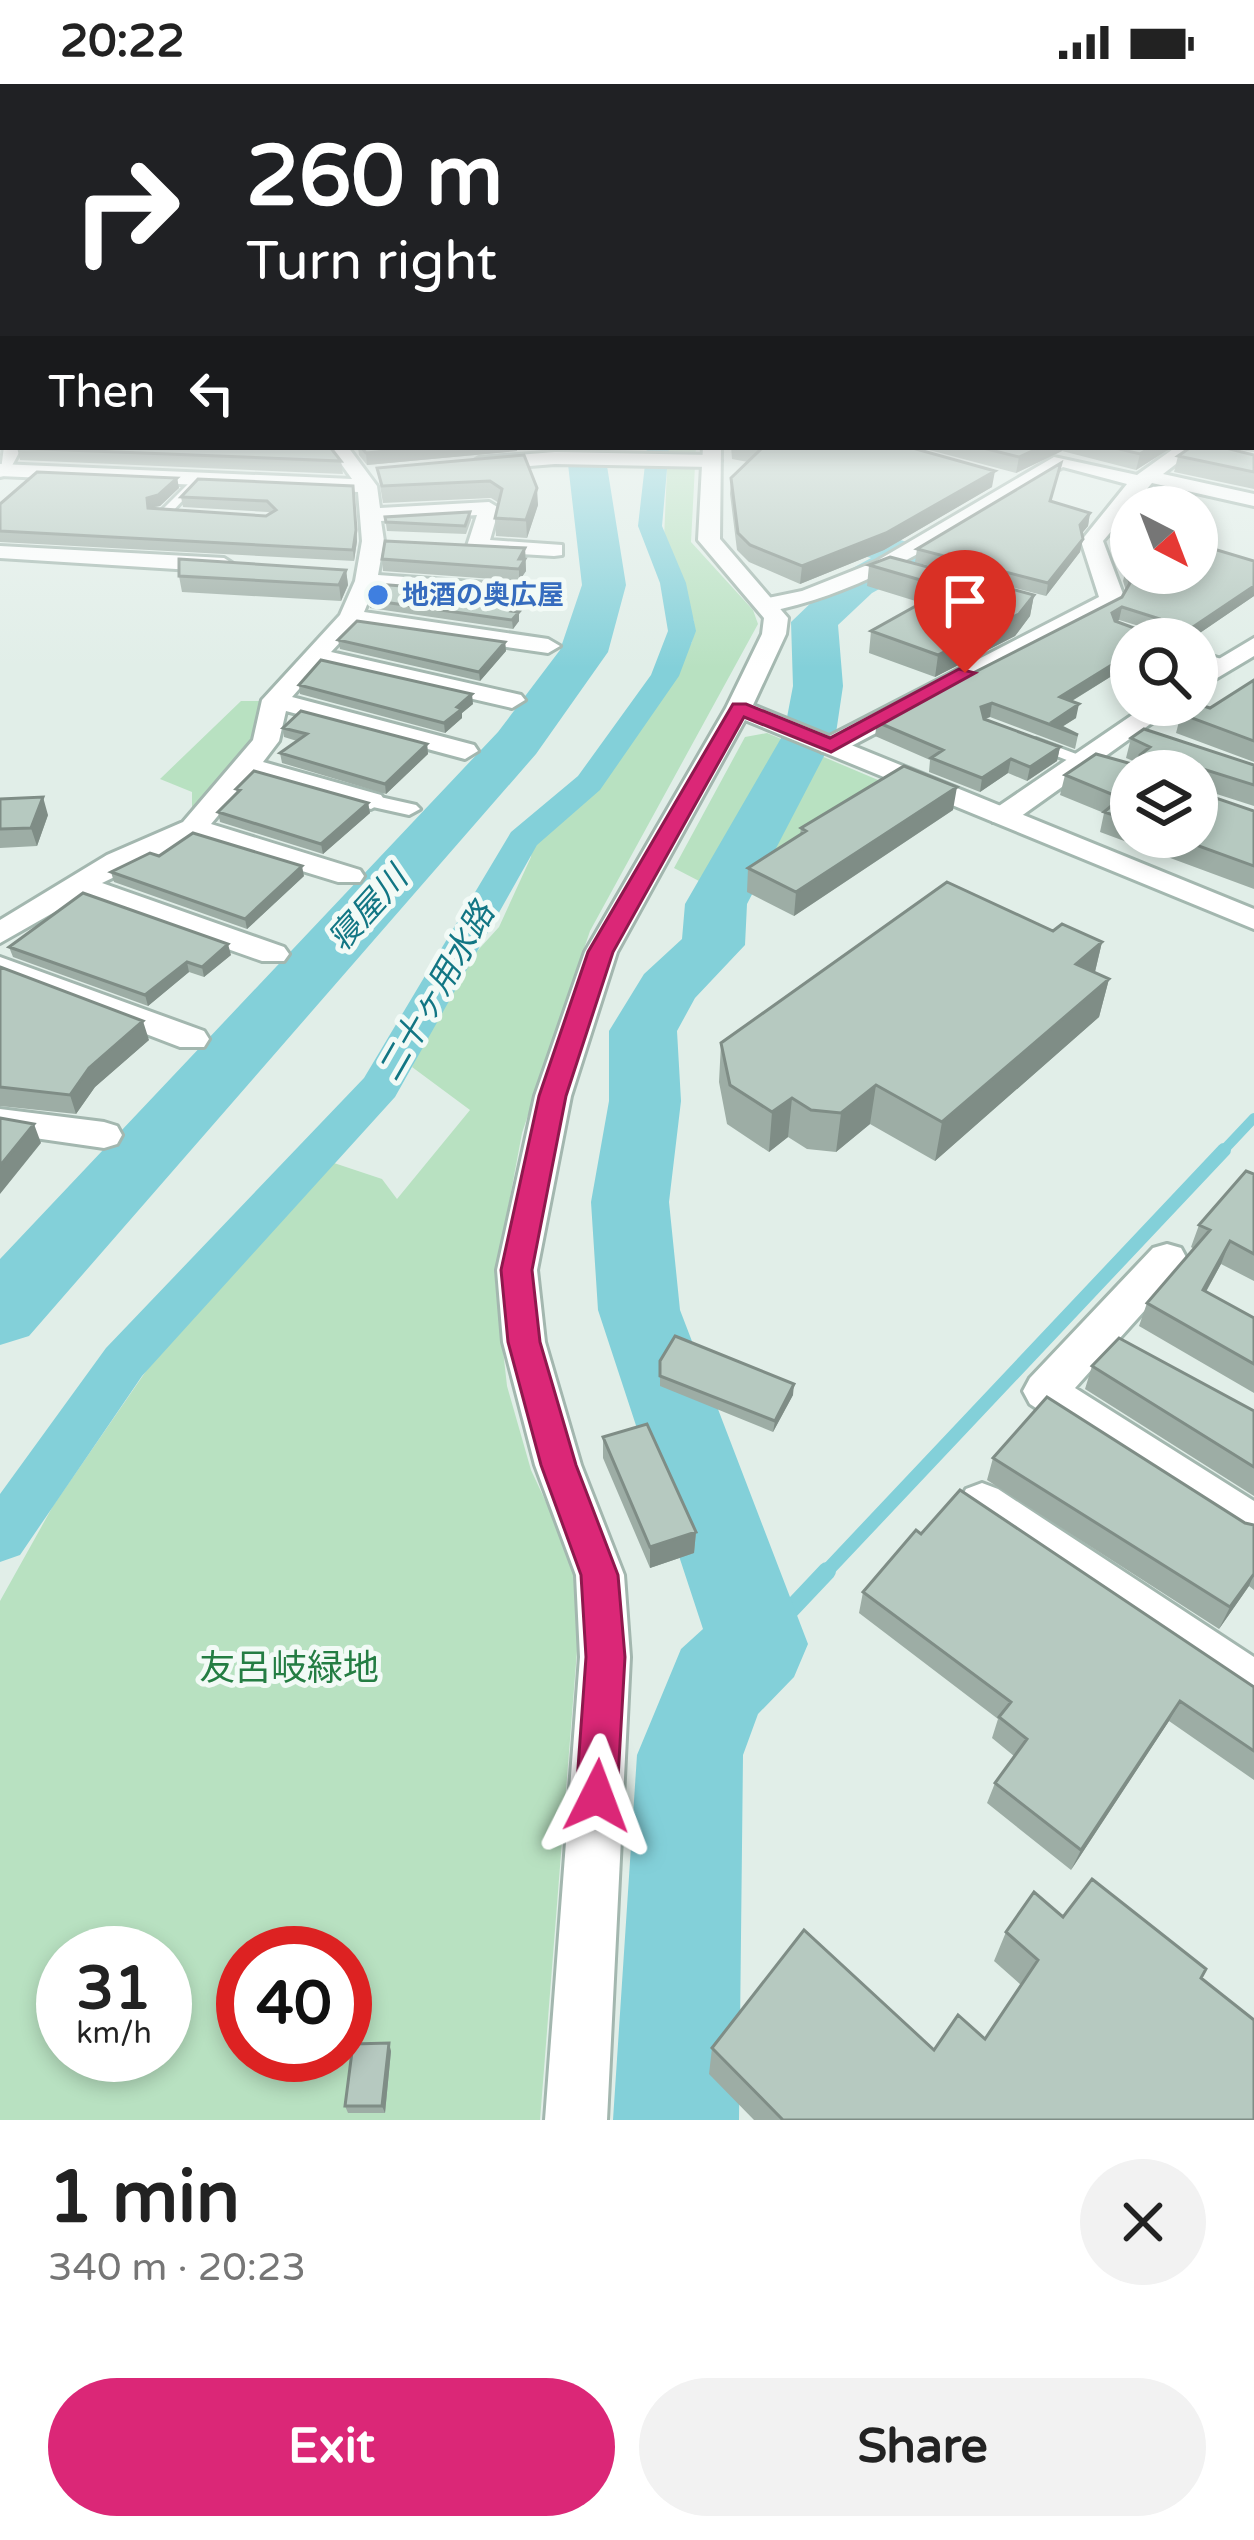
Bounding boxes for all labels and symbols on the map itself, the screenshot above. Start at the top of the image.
north arrow [1110,486,1218,594]
pin [914,550,1016,673]
place label: 地酒の奥広屋 [402,579,564,612]
marker: 地酒の奥広屋 [365,582,391,608]
water label: 寝屋川 [321,857,418,959]
water label: 二十ヶ用水路 [370,894,504,1087]
park label: 友呂岐緑地 [199,1647,379,1690]
position arrow [534,1733,660,1859]
speed limit sign: 40 [216,1926,372,2082]

